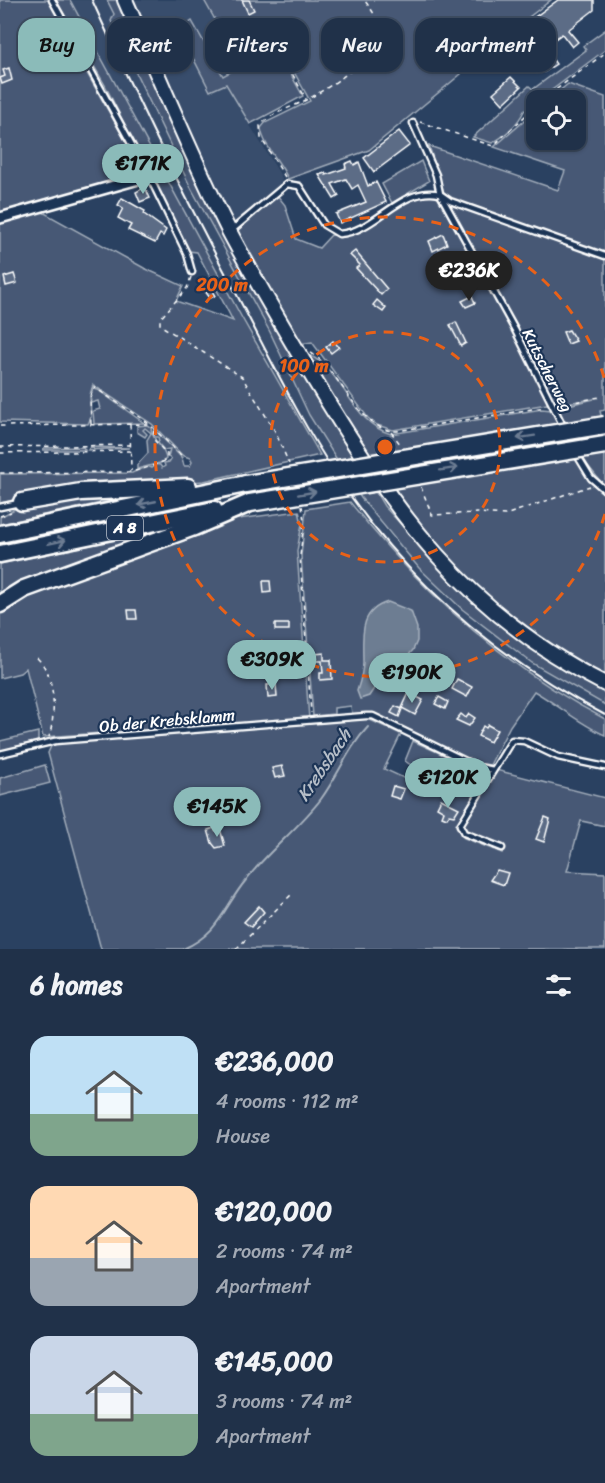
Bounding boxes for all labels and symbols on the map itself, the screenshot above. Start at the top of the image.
pin: €171K [101,144,185,195]
pin: €236K [427,251,511,302]
text: 200 m [195,269,248,301]
street label: Kutscherweg [514,323,581,417]
text: 100 m [280,350,329,382]
one-way arrow [517,432,537,443]
centre of rings [375,437,395,457]
one-way arrow [439,463,459,474]
one-way arrow [297,488,317,499]
one-way arrow [138,498,158,509]
road number: A 8 [107,516,143,540]
one-way arrow [48,535,67,547]
pin: €309K [230,640,314,691]
pin: €190K [370,653,454,704]
street label: Ob der Krebsklamm [98,700,236,741]
water label: Krebsbach [288,721,361,808]
pin: €120K [406,758,490,809]
pin: €145K [175,787,259,838]

